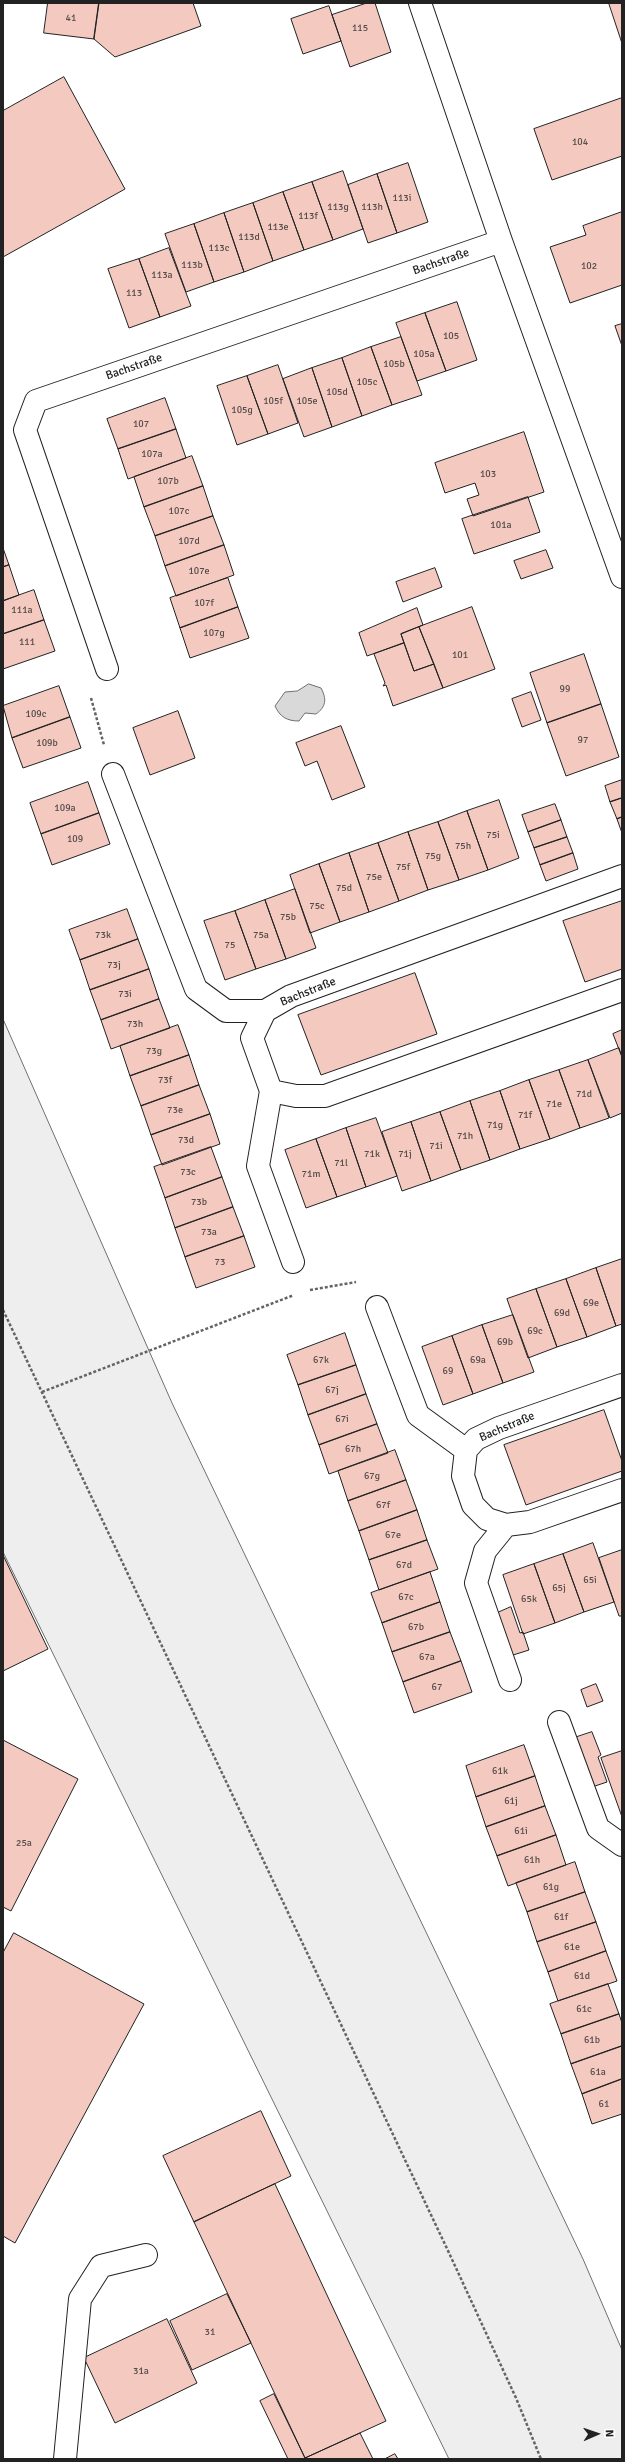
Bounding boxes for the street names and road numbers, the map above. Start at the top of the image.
street label: Bachstraße [411,246,471,278]
street label: Bachstraße [104,351,164,383]
street label: Bachstraße [278,974,338,1010]
street label: Bachstraße [477,1409,537,1445]

